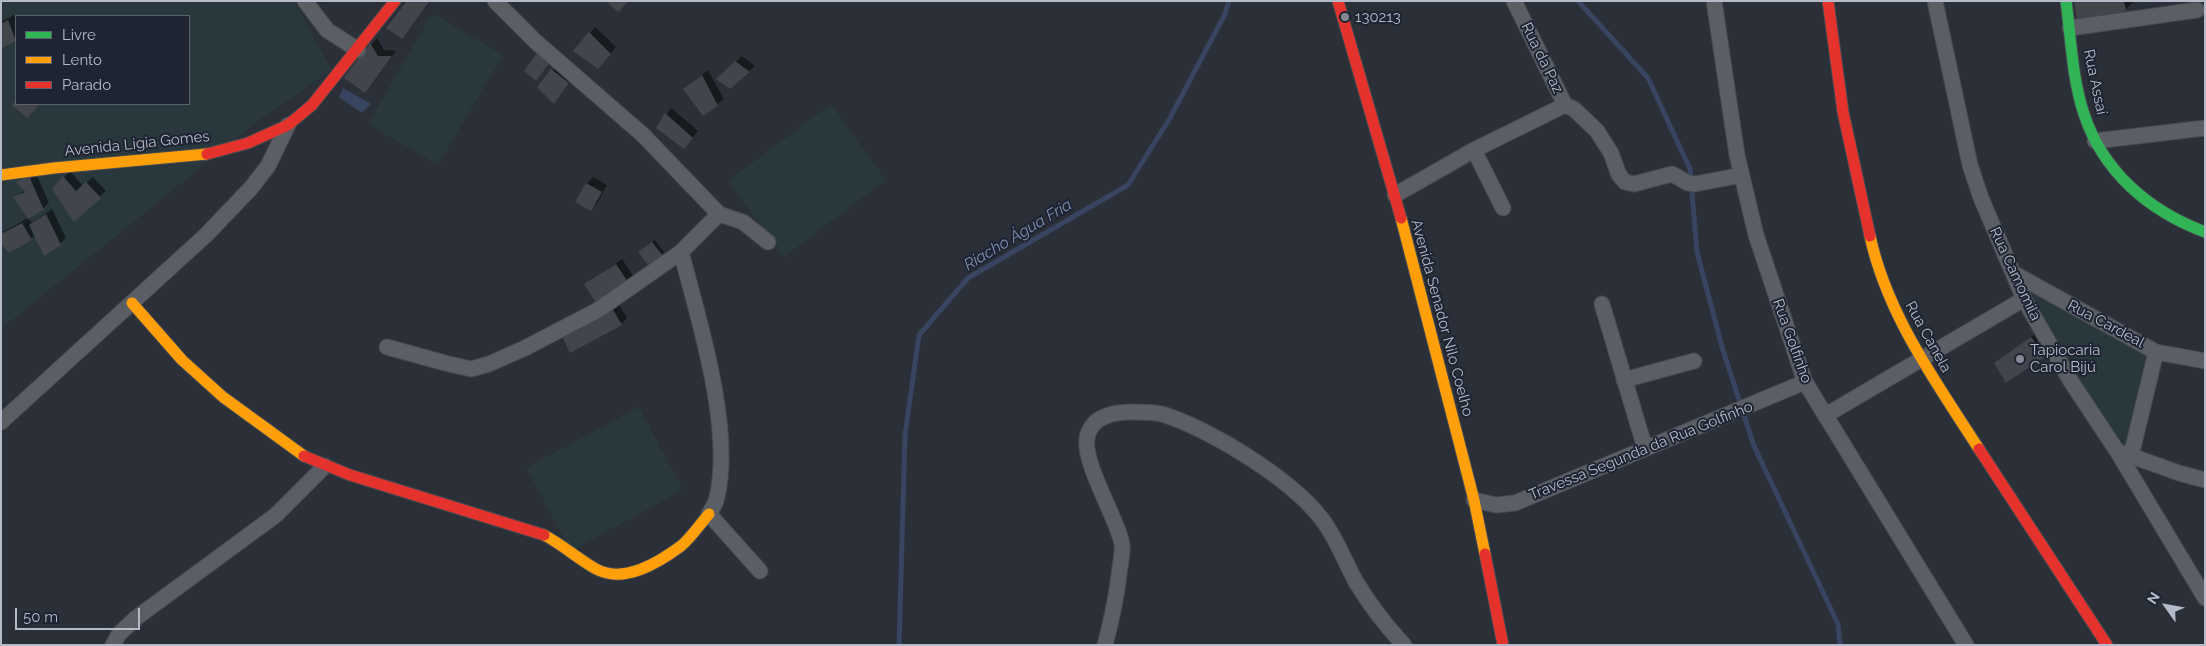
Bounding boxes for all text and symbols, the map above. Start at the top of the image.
place label: 130213 [1355,8,1401,26]
marker: 130213 [1339,11,1351,23]
legend [15,15,190,105]
street label: Rua da Paz [1517,20,1567,96]
text: Livre [62,26,96,44]
street label: Rua Assaí [2079,48,2111,116]
text: Lento [62,51,102,69]
text: Parado [62,76,111,94]
street label: Avenida Ligia Gomes [64,127,210,161]
water label: Riacho Água Fria [960,195,1076,275]
street label: Avenida Senador Nilo Coelho [1407,218,1477,418]
street label: Rua Camomila [1985,224,2045,324]
street label: Rua Golfinho [1768,296,1816,386]
street label: Rua Cardeal [2064,296,2148,352]
street label: Rua Canela [1901,298,1955,376]
place label: Tapiocaria Carol Bijú [2030,341,2100,376]
marker: Tapiocaria Carol Bijú [2014,353,2026,365]
street label: Travessa Segunda da Rua Golfinho [1526,398,1756,504]
north arrow [2141,581,2191,631]
text: N [2144,589,2163,607]
scale bar [18,598,142,630]
text: 50 m [23,608,58,626]

